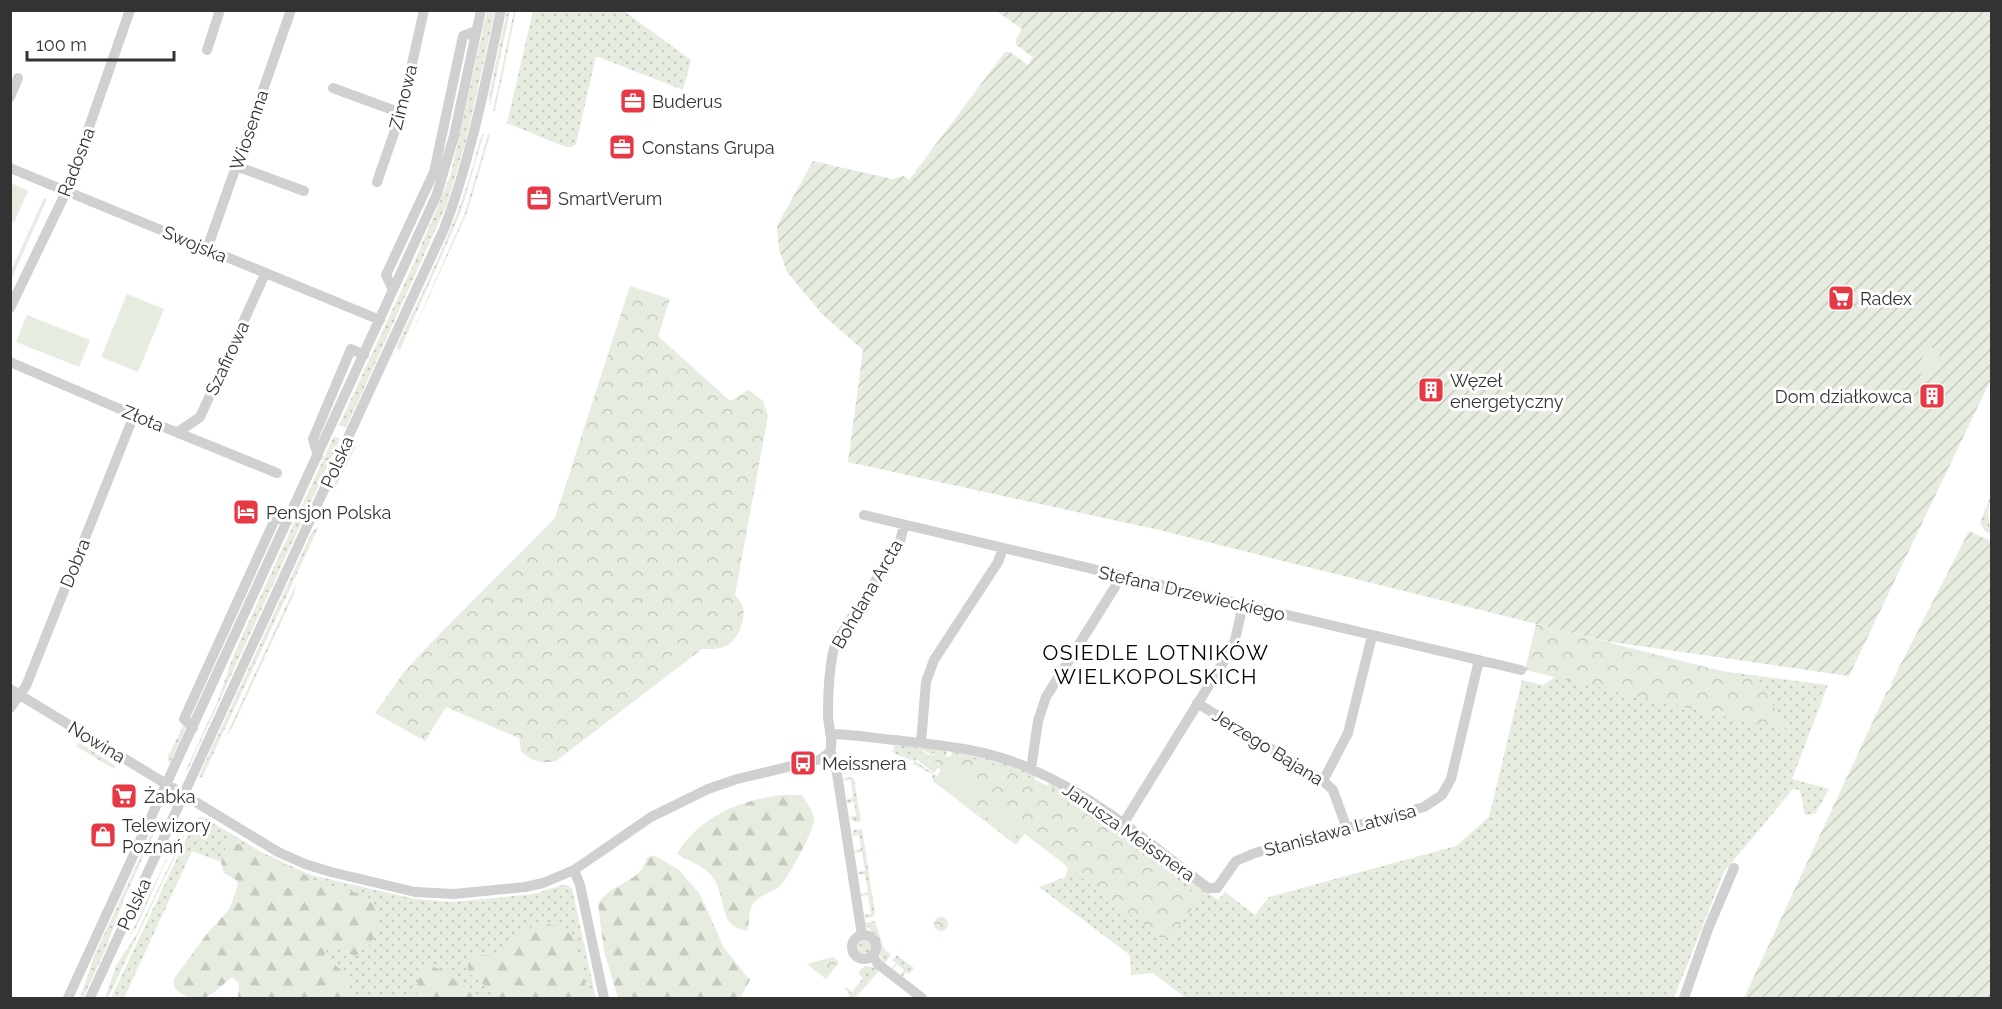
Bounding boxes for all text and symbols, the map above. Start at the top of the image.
scale bar [27,24,174,62]
text: 100 m [36,34,87,55]
street label: Zimowa [385,62,421,132]
office icon: Buderus [618,86,648,116]
street label: Wiosenna [225,87,273,173]
place label: Buderus [652,91,722,112]
street label: Radosna [53,124,99,200]
office icon: Constans Grupa [607,132,637,162]
place label: Constans Grupa [642,137,775,158]
office icon: SmartVerum [524,183,554,213]
place label: SmartVerum [558,188,662,209]
street label: Swojska [160,221,230,267]
supermarket icon: Radex [1826,283,1856,313]
place label: Radex [1860,288,1912,309]
street label: Szafirowa [201,318,253,398]
place label: Węzeł energetyczny [1450,370,1564,412]
building icon: Węzeł energetyczny [1416,375,1446,405]
building icon: Dom działkowca [1917,381,1947,411]
place label: Dom działkowca [1775,386,1912,407]
street label: Złota [119,400,167,436]
street label: Polska [316,433,358,491]
hotel icon: Pensjon Polska [231,497,261,527]
place label: Pensjon Polska [266,502,391,523]
street label: Dobra [56,536,94,590]
street label: Bohdana Arcta [827,536,907,652]
street label: Stefana Drzewieckiego [1097,561,1288,625]
district label: OSIEDLE LOTNIKÓW WIELKOPOLSKICH [1043,640,1269,689]
street label: Jerzego Bajana [1209,704,1327,790]
street label: Nowina [65,717,129,767]
bus stop icon: Meissnera [788,748,818,778]
place label: Meissnera [822,753,907,774]
street label: Janusza Meissnera [1059,779,1199,885]
supermarket icon: Żabka [109,781,139,811]
place label: Żabka [144,786,196,807]
street label: Stanisława Latwisa [1262,800,1418,860]
place label: Telewizory Poznań [122,815,211,857]
shop icon: Telewizory Poznań [88,820,118,850]
street label: Polska [113,875,155,933]

